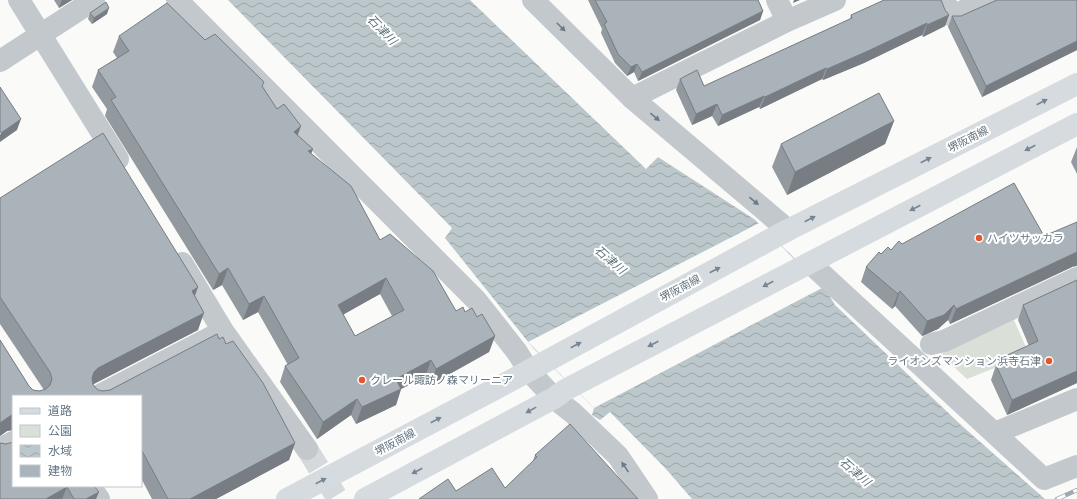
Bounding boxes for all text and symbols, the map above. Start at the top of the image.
water label: 石津川 [364,11,402,49]
one-way arrow [556,23,566,32]
one-way arrow [1036,99,1047,105]
one-way arrow [649,113,660,122]
street label: 堺阪南線 [945,123,991,155]
one-way arrow [1024,145,1036,151]
one-way arrow [920,157,931,164]
one-way arrow [749,197,759,206]
one-way arrow [909,205,920,211]
one-way arrow [804,216,815,222]
place label: ハイツサッカラ [987,231,1064,245]
marker: ハイツサッカラ [974,233,984,243]
water label: 石津川 [592,242,630,278]
one-way arrow [709,267,720,273]
street label: 堺阪南線 [657,271,703,305]
one-way arrow [762,281,774,288]
one-way arrow [647,341,658,347]
one-way arrow [570,342,582,349]
place label: ライオンズマンション浜寺石津 [887,354,1041,368]
marker: ライオンズマンション浜寺石津 [1044,356,1054,366]
place label: クレール諏訪ノ森マリーニア [370,373,513,387]
marker: クレール諏訪ノ森マリーニア [357,375,367,385]
legend [12,395,142,487]
text: 道路 [48,403,72,418]
one-way arrow [525,406,537,413]
one-way arrow [430,417,442,423]
text: 公園 [48,423,72,438]
street label: 堺阪南線 [372,425,418,459]
text: 水域 [48,443,72,458]
water label: 石津川 [837,454,875,490]
one-way arrow [621,462,629,472]
text: 建物 [48,463,72,478]
one-way arrow [411,468,423,474]
one-way arrow [315,478,327,484]

